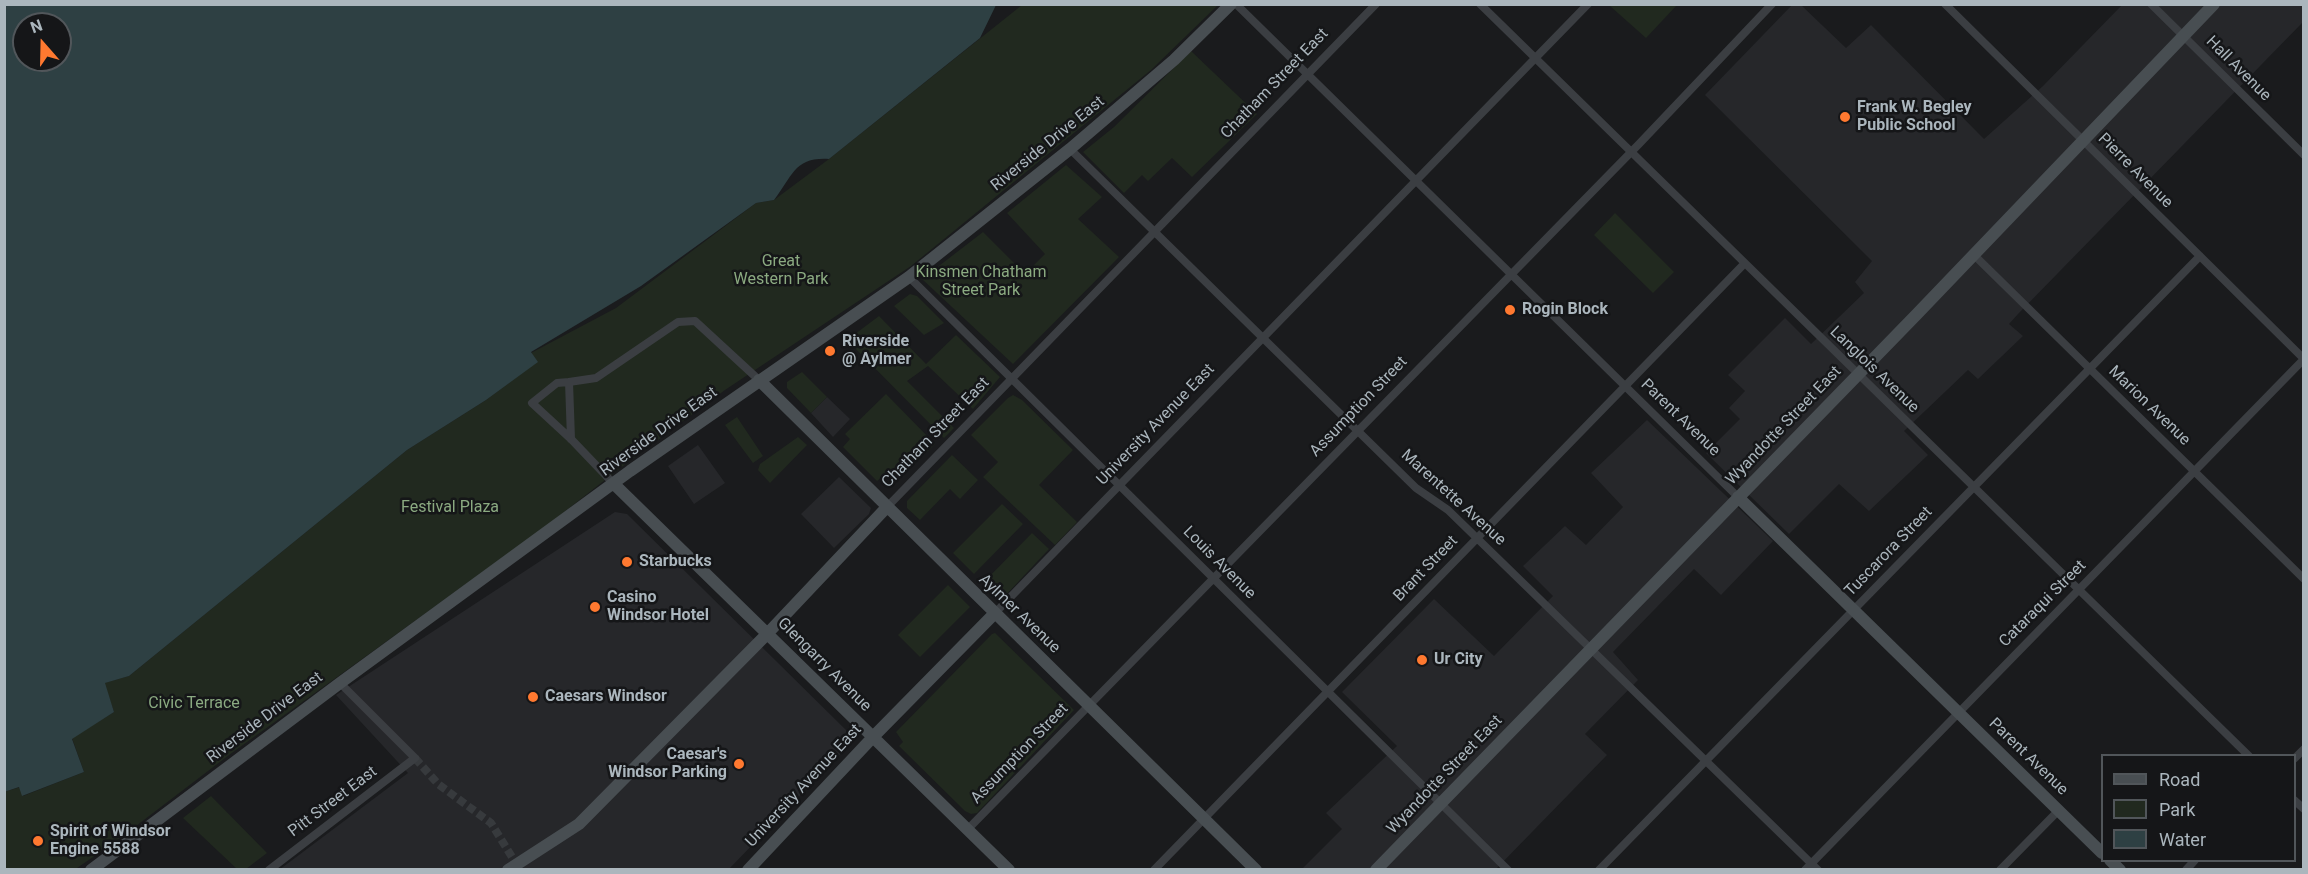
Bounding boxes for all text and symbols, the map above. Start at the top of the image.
north arrow [12,12,72,72]
text: N [28,16,45,37]
street label: Chatham Street East [1217,25,1333,143]
street label: Hall Avenue [2201,32,2275,106]
street label: Riverside Drive East [988,92,1108,196]
place label: Frank W. Begley Public School [1857,98,1972,136]
marker: Frank W. Begley Public School [1838,110,1852,124]
street label: Pierre Avenue [2094,130,2176,212]
park label: Great Western Park [734,252,828,290]
park label: Kinsmen Chatham Street Park [915,263,1047,301]
place label: Rogin Block [1522,300,1608,320]
marker: Rogin Block [1503,303,1517,317]
street label: Langlois Avenue [1825,323,1923,417]
place label: Riverside @ Aylmer [842,332,911,370]
marker: Riverside @ Aylmer [823,344,837,358]
street label: Assumption Street [1306,353,1412,461]
street label: University Avenue East [1093,360,1219,490]
street label: Marion Avenue [2104,362,2194,450]
street label: Wyandotte Street East [1722,363,1846,489]
street label: Chatham Street East [878,374,994,492]
street label: Parent Avenue [1636,375,1724,461]
street label: Riverside Drive East [597,383,721,481]
street label: Marentette Avenue [1397,446,1509,550]
park label: Festival Plaza [401,498,499,518]
street label: Tuscarora Street [1841,503,1937,601]
street label: Louis Avenue [1179,523,1259,603]
street label: Brant Street [1390,532,1462,606]
place label: Starbucks [639,552,712,572]
marker: Starbucks [620,555,634,569]
street label: Cataraqui Street [1996,557,2090,651]
street label: Aylmer Avenue [974,570,1064,658]
place label: Casino Windsor Hotel [607,588,709,626]
marker: Casino Windsor Hotel [588,600,602,614]
street label: Glengarry Avenue [773,614,875,716]
place label: Ur City [1434,650,1483,670]
marker: Ur City [1415,653,1429,667]
street label: Riverside Drive East [203,668,327,768]
place label: Caesars Windsor [545,687,667,707]
marker: Caesars Windsor [526,690,540,704]
park label: Civic Terrace [148,694,240,714]
street label: Assumption Street [967,700,1073,808]
street label: Wyandotte Street East [1383,712,1507,838]
street label: Parent Avenue [1984,714,2072,800]
street label: University Avenue East [742,721,866,851]
place label: Caesar's Windsor Parking [608,745,727,783]
legend [2101,754,2296,862]
marker: Caesar's Windsor Parking [732,757,746,771]
street label: Pitt Street East [285,762,381,842]
text: Road [2159,769,2200,790]
text: Park [2159,799,2195,820]
place label: Spirit of Windsor Engine 5588 [50,822,171,860]
text: Water [2159,829,2206,850]
marker: Spirit of Windsor Engine 5588 [31,834,45,848]

